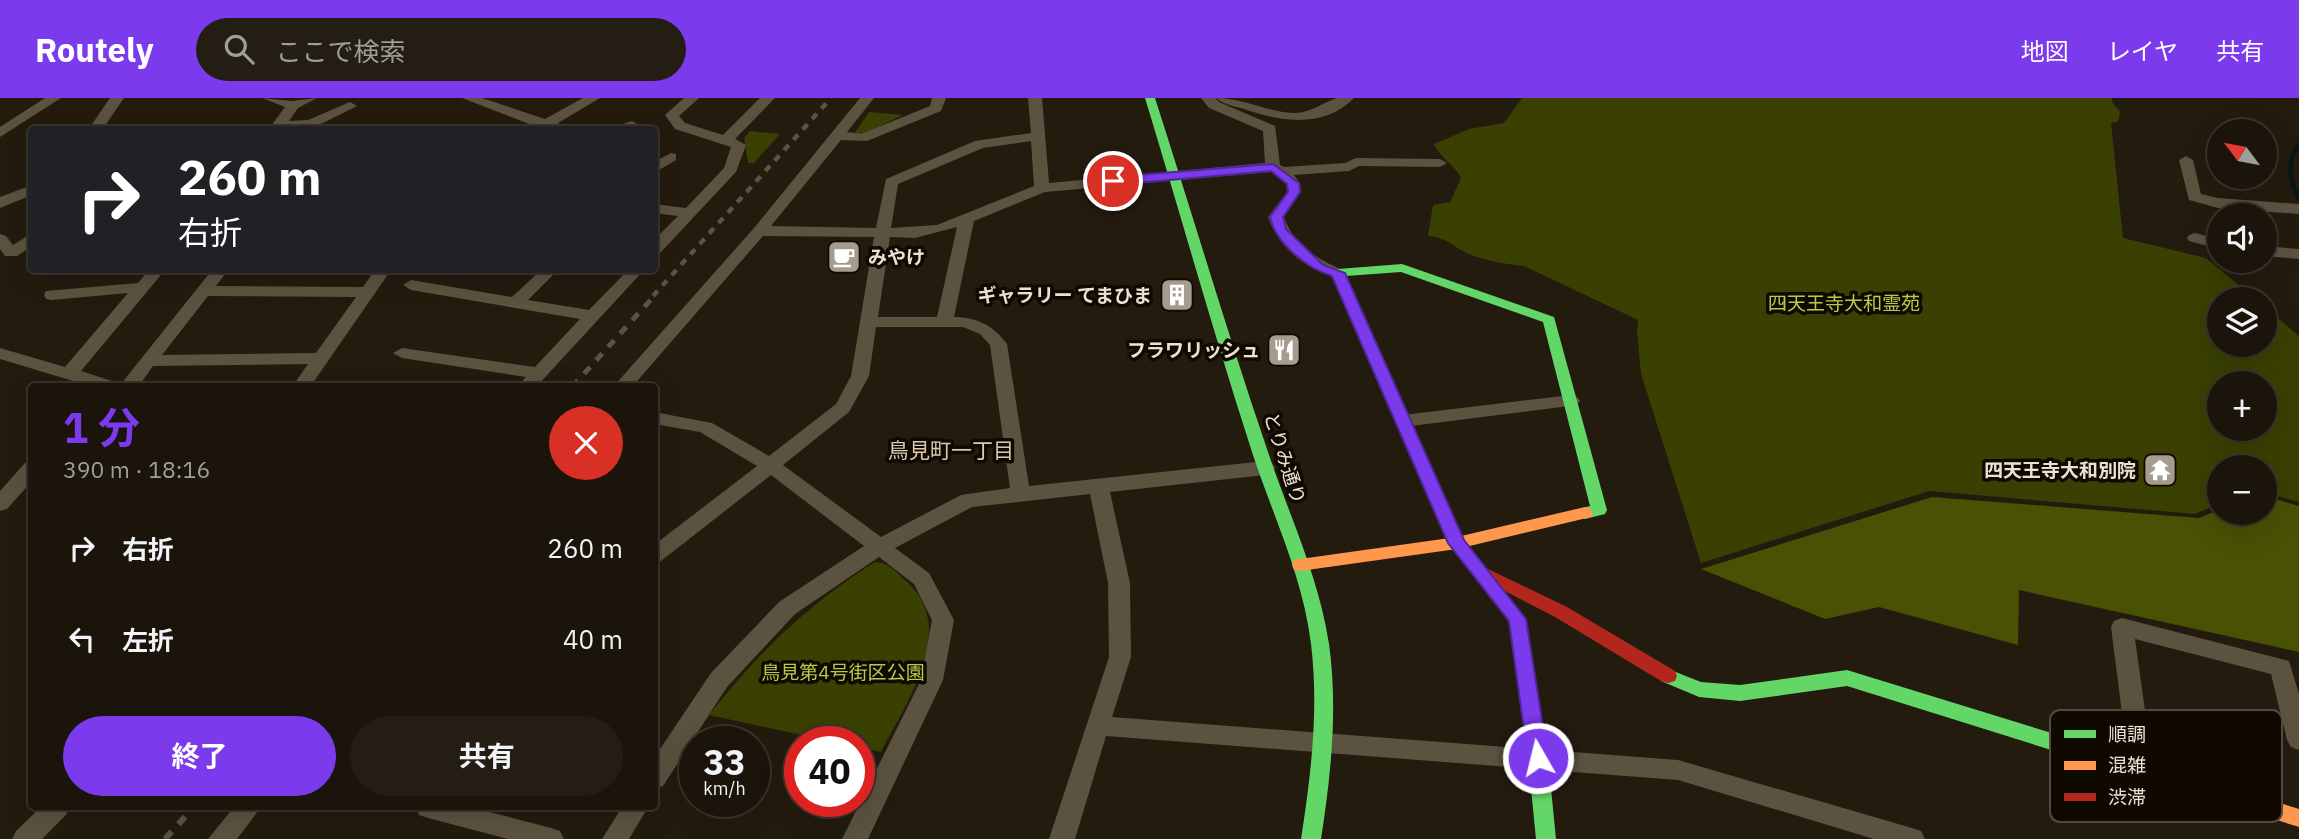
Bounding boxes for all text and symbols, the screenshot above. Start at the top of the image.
search box [196,18,686,81]
text: Routely [35,28,154,71]
icon: search [220,30,258,68]
text: ここで検索 [276,34,406,68]
text: 地図 [2021,35,2069,67]
text: レイヤ [2107,35,2178,67]
text: 共有 [2216,35,2264,67]
north arrow [2207,119,2277,189]
map controls [2207,119,2277,525]
text: 260 m [178,145,322,208]
pin [1083,151,1143,211]
icon: right [63,154,154,245]
icon: arrive [1094,162,1132,200]
button: sound [2207,203,2277,273]
text: 右折 [178,211,242,253]
cafe icon: みやけ [825,238,863,276]
place label: みやけ [868,245,925,269]
building icon: ギャラリー てまひま [1158,276,1196,314]
place label: ギャラリー てまひま [977,283,1152,307]
button: layers [2207,287,2277,357]
park label: 四天王寺大和霊苑 [1768,291,1920,315]
restaurant icon: フラワリッシュ [1265,331,1303,369]
place label: フラワリッシュ [1127,338,1260,362]
button: + [2207,371,2277,441]
text: 1 分 [63,400,140,455]
button: close [549,406,623,480]
street label: とりみ通り [1259,409,1311,507]
district label: 鳥見町一丁目 [888,436,1014,464]
temple icon: 四天王寺大和別院 [2141,451,2179,489]
text: 390 m · 18:16 [63,454,210,484]
button: − [2207,455,2277,525]
place label: 四天王寺大和別院 [1984,458,2136,482]
icon: right [63,529,101,567]
text: 260 m [547,531,623,565]
text: 右折 [122,532,174,566]
icon: left [63,620,101,658]
text: 40 m [563,622,623,656]
text: 左折 [122,623,174,657]
park label: 鳥見第4号街区公園 [761,660,925,684]
legend [2050,710,2282,822]
button: 終了 [63,716,336,796]
button: 共有 [350,716,623,796]
position arrow [1501,721,1575,795]
text: 順調 [2108,722,2146,746]
speed limit sign: 40 [784,726,875,817]
text: 33 [703,739,746,785]
text: 混雑 [2108,753,2146,777]
text: km/h [703,777,746,800]
text: 渋滞 [2108,785,2146,809]

